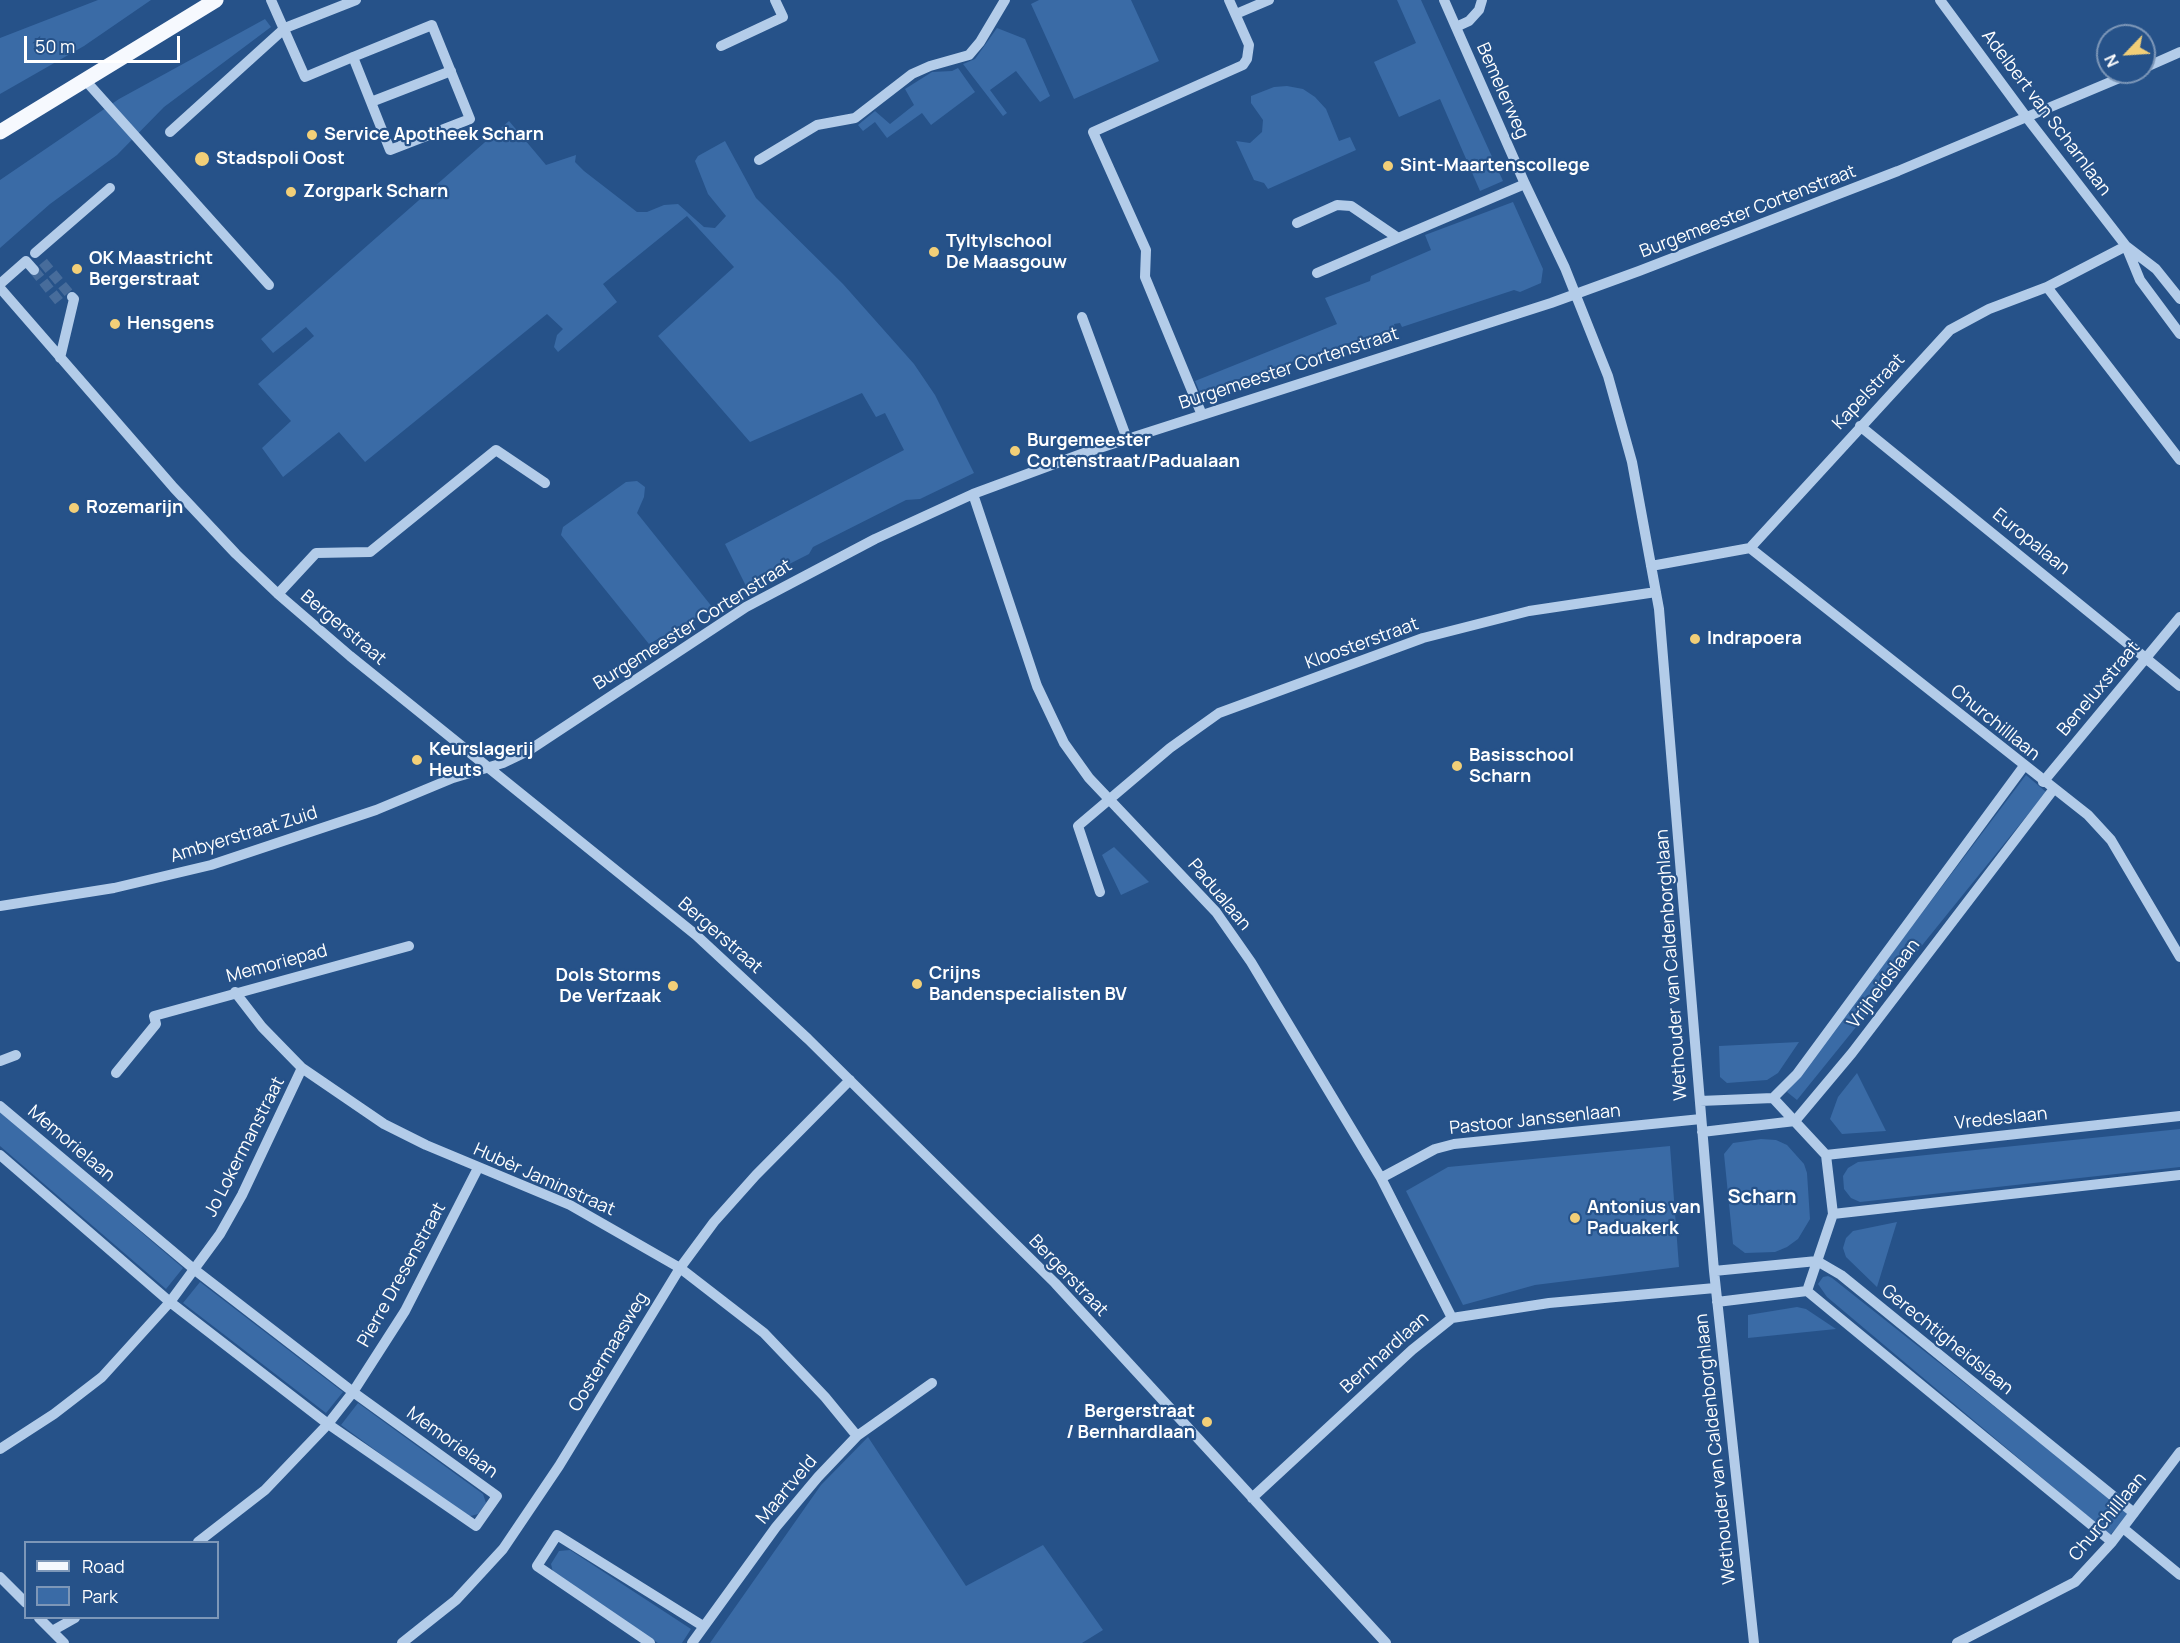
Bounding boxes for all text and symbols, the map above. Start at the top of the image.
scale bar [27,24,183,62]
north arrow [2096,24,2156,84]
street label: Adelbert van Scharnlaan [1977,26,2115,200]
text: 50 m [35,34,75,58]
street label: Bemelerweg [1471,40,1533,142]
text: N [2099,51,2124,71]
place label: Service Apotheek Scharn [324,124,544,146]
marker: Service Apotheek Scharn [305,128,319,142]
place label: Stadspoli Oost [216,148,345,170]
marker: Stadspoli Oost [193,150,211,168]
place label: Sint-Maartenscollege [1400,155,1590,177]
marker: Sint-Maartenscollege [1381,159,1395,173]
street label: Burgemeester Cortenstraat [1637,161,1859,263]
place label: Zorgpark Scharn [303,181,448,203]
marker: Zorgpark Scharn [284,185,298,199]
place label: Tyltylschool De Maasgouw [946,231,1067,274]
marker: Tyltylschool De Maasgouw [927,245,941,259]
place label: OK Maastricht Bergerstraat [89,248,213,290]
marker: OK Maastricht Bergerstraat [70,262,84,276]
place label: Hensgens [127,313,214,335]
marker: Hensgens [108,317,122,331]
street label: Burgemeester Cortenstraat [1176,323,1402,415]
street label: Kapelstraat [1828,350,1910,434]
place label: Burgemeester Cortenstraat/Padualaan [1027,430,1240,472]
marker: Burgemeester Cortenstraat/Padualaan [1008,444,1022,458]
place label: Rozemarijn [86,497,183,519]
marker: Rozemarijn [67,501,81,515]
street label: Europalaan [1988,504,2074,580]
street label: Burgemeester Cortenstraat [590,555,796,695]
street label: Bergerstraat [296,586,390,670]
street label: Kloosterstraat [1302,613,1422,675]
place label: Indrapoera [1707,628,1802,650]
marker: Indrapoera [1688,632,1702,646]
street label: Beneluxstraat [2053,637,2145,741]
street label: Churchilllaan [1946,680,2044,766]
place label: Keurslagerij Heuts [429,739,533,782]
place label: Basisschool Scharn [1469,745,1574,788]
marker: Keurslagerij Heuts [410,753,424,767]
marker: Basisschool Scharn [1450,759,1464,773]
street label: Ambyerstraat Zuid [168,802,320,868]
street label: Wethouder van Caldenborghlaan [1652,829,1692,1101]
street label: Padualaan [1183,855,1255,935]
street label: Bergerstraat [673,893,767,979]
street label: Vrijheidslaan [1843,935,1925,1033]
street label: Memoriepad [224,940,330,988]
place label: Crijns Bandenspecialisten BV [929,963,1127,1006]
place label: Dols Storms De Verfzaak [556,965,661,1008]
marker: Crijns Bandenspecialisten BV [910,977,924,991]
marker: Dols Storms De Verfzaak [666,979,680,993]
street label: Jo Lokermanstraat [200,1073,290,1221]
street label: Pastoor Janssenlaan [1448,1100,1622,1140]
street label: Memorielaan [23,1101,119,1187]
street label: Vredeslaan [1954,1103,2048,1135]
street label: Hubèr Jaminstraat [470,1139,618,1221]
district label: Scharn [1727,1185,1797,1209]
place label: Antonius van Paduakerk [1587,1197,1701,1240]
street label: Pierre Dresenstraat [353,1199,451,1351]
marker: Antonius van Paduakerk [1568,1211,1582,1225]
street label: Bergerstraat [1024,1231,1112,1321]
street label: Gerechtigheidslaan [1877,1280,2017,1400]
street label: Oostermaasweg [565,1288,653,1416]
street label: Bernhardlaan [1336,1308,1434,1398]
street label: Wethouder van Caldenborghlaan [1691,1313,1741,1585]
place label: Bergerstraat / Bernhardlaan [1066,1401,1195,1444]
street label: Memorielaan [402,1403,502,1483]
marker: Bergerstraat / Bernhardlaan [1200,1415,1214,1429]
street label: Maartveld [752,1451,822,1529]
street label: Churchilllaan [2065,1468,2151,1566]
legend [24,1541,219,1619]
text: Road [82,1554,125,1578]
text: Park [82,1584,118,1608]

